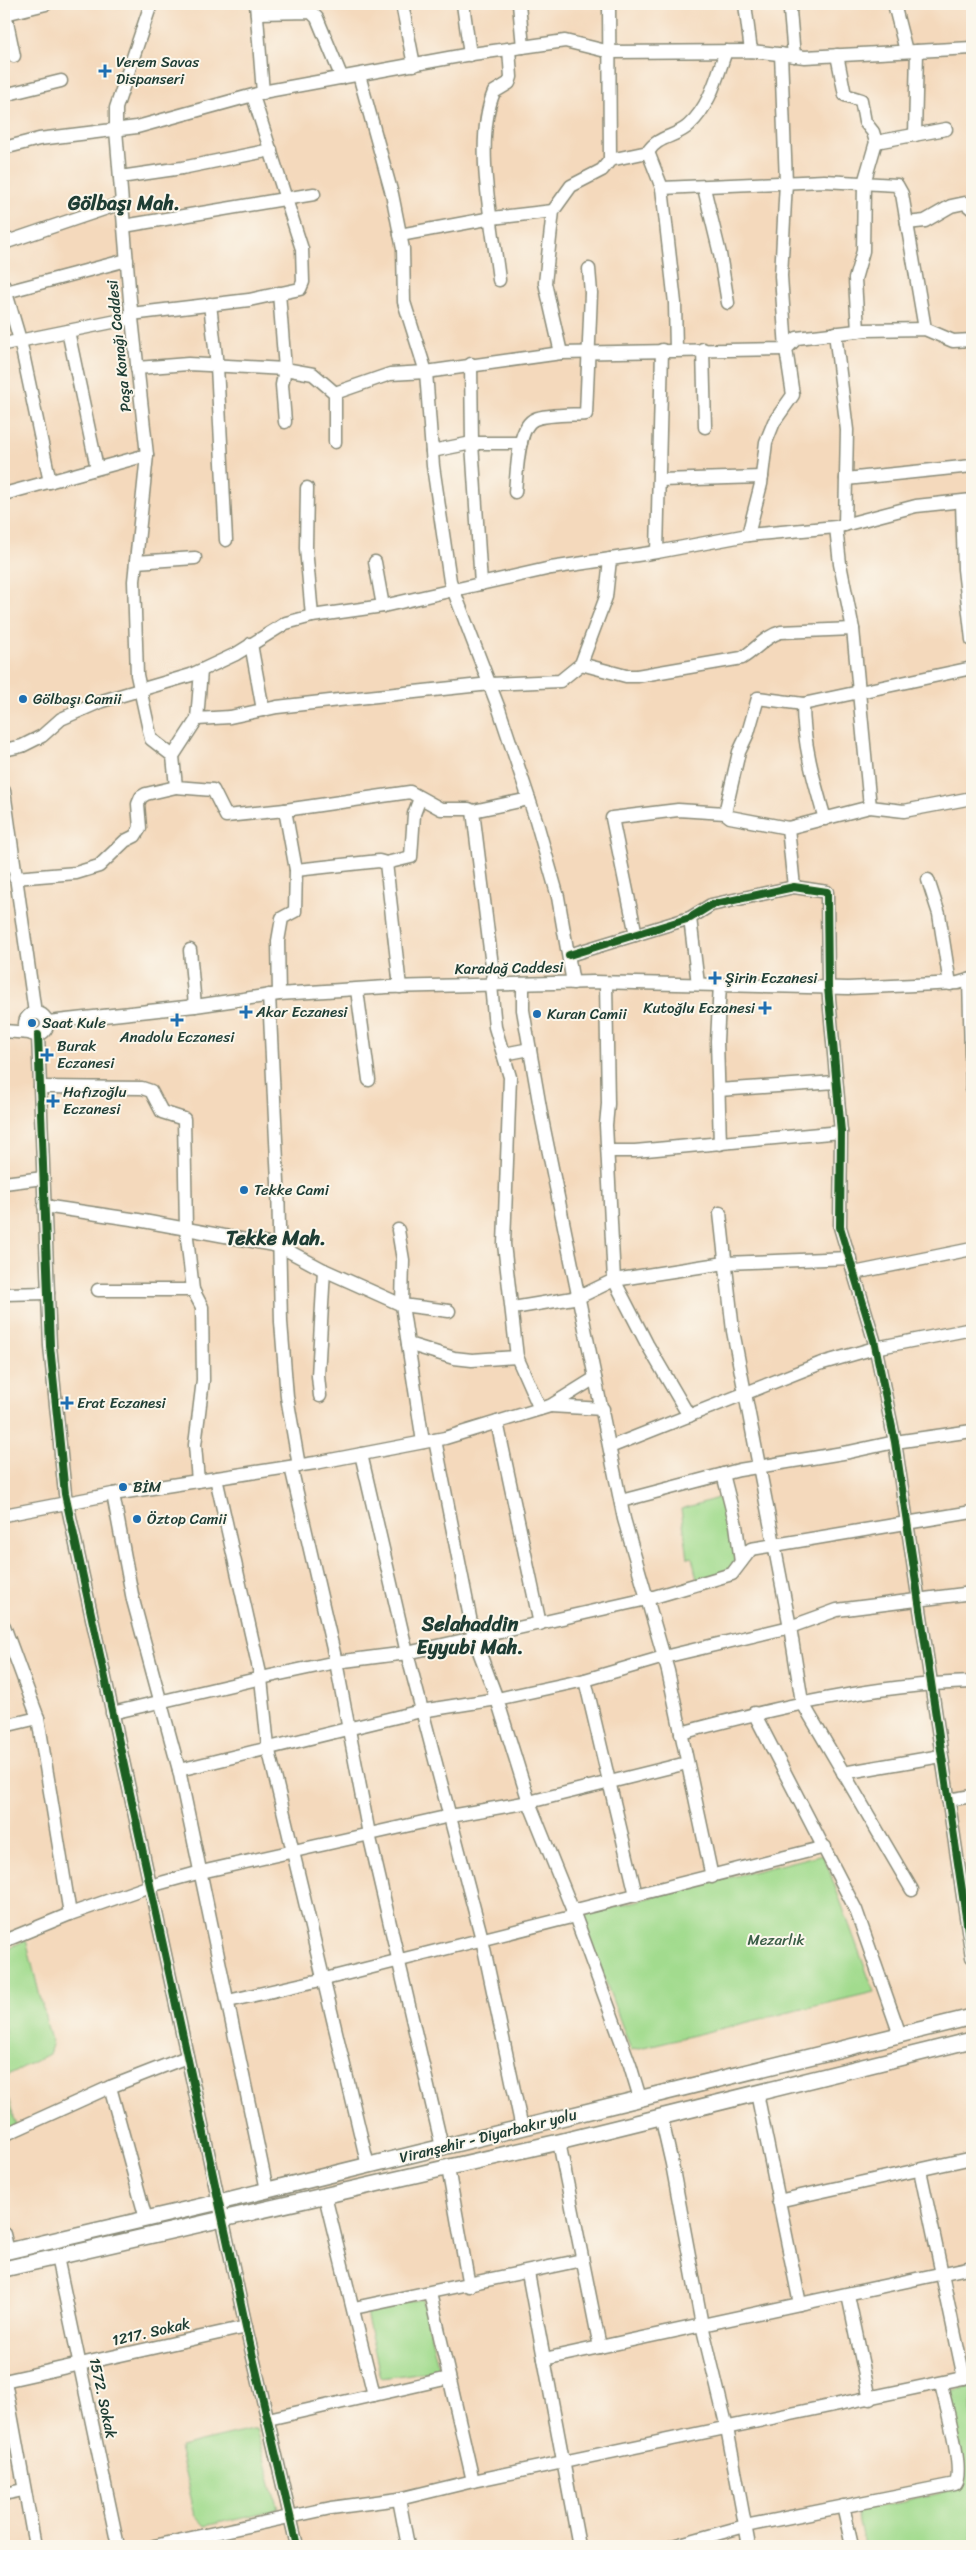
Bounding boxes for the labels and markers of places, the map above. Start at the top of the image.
place label: Verem Savas Dispanseri [116,49,199,92]
marker: Verem Savas Dispanseri [98,64,112,78]
place label: Gölbaşı Camii [33,686,122,712]
marker: Gölbaşı Camii [17,693,29,705]
place label: Şirin Eczanesi [725,965,818,991]
marker: Şirin Eczanesi [709,972,721,984]
place label: Kutoğlu Eczanesi [643,995,756,1021]
place label: Akar Eczanesi [255,999,348,1025]
place label: Kuran Camii [547,1001,627,1027]
marker: Kutoğlu Eczanesi [759,1002,771,1014]
marker: Akar Eczanesi [240,1006,252,1018]
marker: Kuran Camii [531,1008,543,1020]
place label: Saat Kule [42,1010,106,1036]
marker: Anadolu Eczanesi [171,1014,183,1026]
marker: Saat Kule [26,1017,38,1029]
place label: Anadolu Eczanesi [119,1024,235,1050]
place label: Burak Eczanesi [57,1033,115,1076]
marker: Burak Eczanesi [41,1049,53,1061]
place label: Hafızoğlu Eczanesi [63,1079,127,1122]
marker: Hafızoğlu Eczanesi [47,1095,59,1107]
place label: Tekke Cami [254,1177,330,1203]
marker: Tekke Cami [238,1184,250,1196]
place label: Erat Eczanesi [77,1390,166,1416]
marker: Erat Eczanesi [61,1397,73,1409]
place label: BİM [133,1474,161,1500]
marker: BİM [117,1481,129,1493]
place label: Öztop Camii [147,1506,227,1532]
marker: Öztop Camii [131,1513,143,1525]

